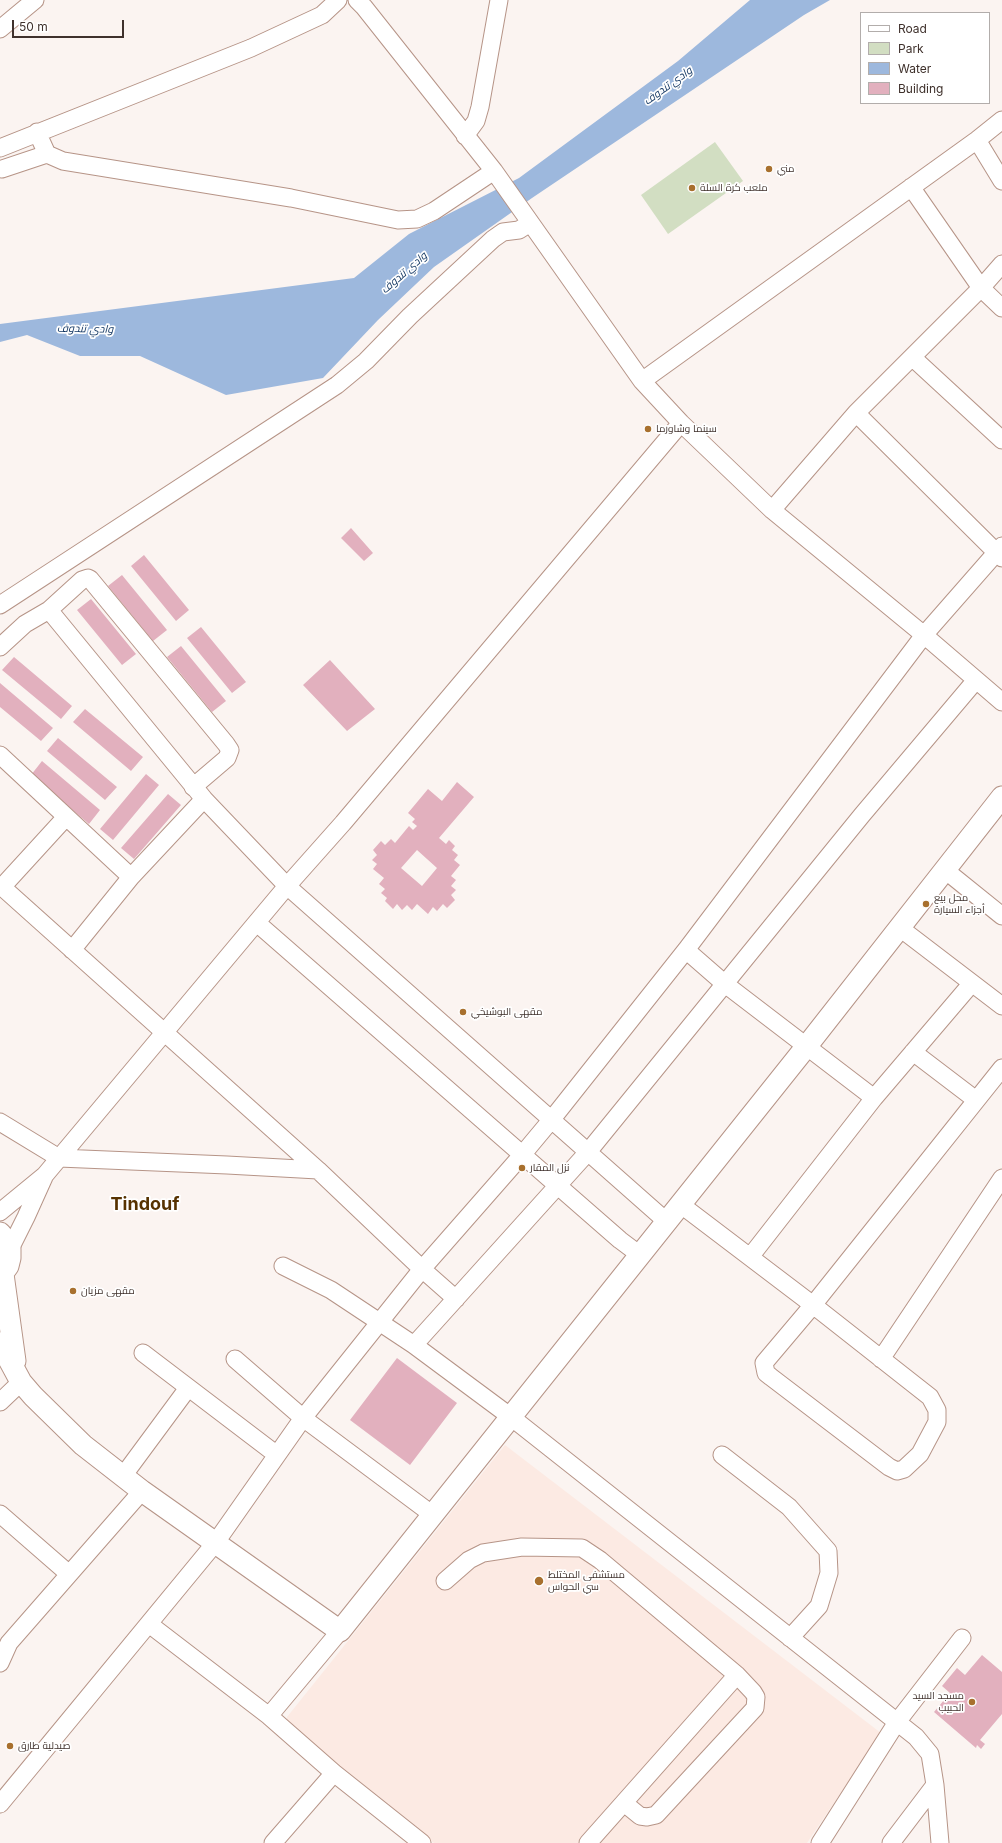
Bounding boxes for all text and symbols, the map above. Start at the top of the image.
scale bar [14,12,126,38]
legend [860,12,990,104]
text: 50 m [19,19,48,34]
text: Road [898,21,927,36]
text: Park [898,41,924,56]
text: Water [898,61,931,76]
water label: وادي تندوف [641,64,695,108]
text: Building [898,81,943,96]
place label: مني [777,163,795,175]
marker: مني [764,164,774,174]
place label: ملعب كرة السلة [700,182,768,194]
marker: ملعب كرة السلة [687,183,697,193]
water label: وادي تندوف [378,249,430,297]
water label: وادي تندوف [57,322,113,336]
place label: سينما وشاورما [656,423,717,435]
marker: سينما وشاورما [643,424,653,434]
place label: محل بيع أجزاء السيارة [934,892,985,916]
marker: محل بيع أجزاء السيارة [921,899,931,909]
place label: مقهى البوشيخي [471,1006,542,1018]
marker: مقهى البوشيخي [458,1007,468,1017]
place label: نزل المقار [530,1162,569,1174]
marker: نزل المقار [517,1163,527,1173]
district label: Tindouf [111,1194,179,1216]
place label: مقهى مزيان [81,1285,135,1297]
marker: مقهى مزيان [68,1286,78,1296]
place label: مستشفى المختلط سي الحواس [548,1569,625,1592]
marker: مستشفى المختلط سي الحواس [533,1575,545,1587]
place label: مسجد السيد الحبيب [912,1690,964,1714]
marker: مسجد السيد الحبيب [967,1697,977,1707]
place label: صيدلية طارق [18,1740,70,1752]
marker: صيدلية طارق [5,1741,15,1751]

